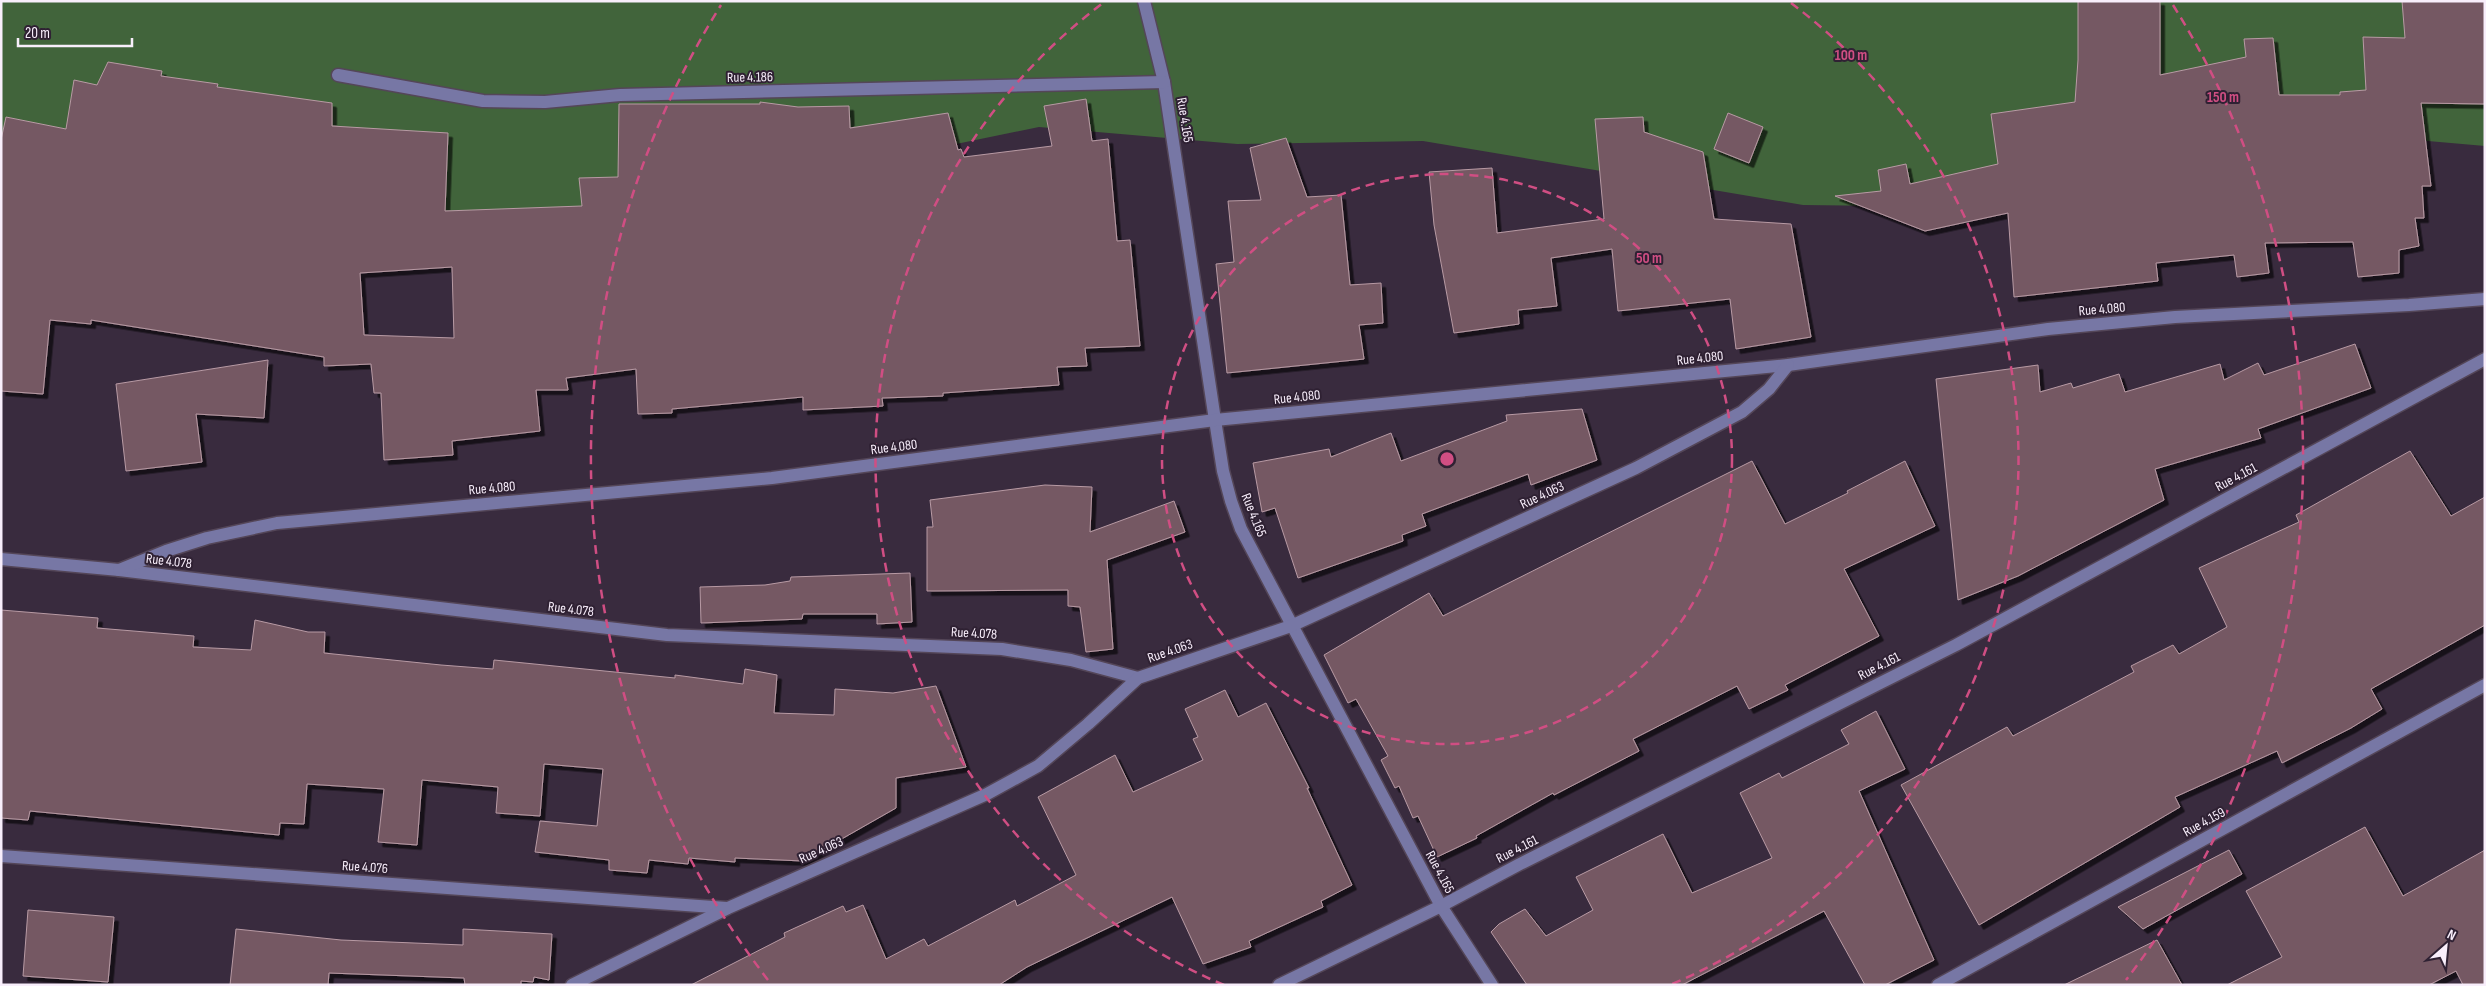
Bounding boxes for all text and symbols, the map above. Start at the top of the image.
scale bar [18,15,131,47]
text: 20 m [25,24,50,43]
text: 100 m [1835,46,1867,65]
street label: Rue 4.186 [727,68,773,86]
text: 150 m [2207,88,2239,107]
street label: Rue 4.165 [1173,96,1197,144]
text: 50 m [1636,249,1662,268]
street label: Rue 4.080 [2078,298,2126,320]
street label: Rue 4.080 [1676,347,1724,369]
street label: Rue 4.080 [1273,386,1321,408]
street label: Rue 4.080 [870,436,918,458]
centre of rings [1438,450,1456,468]
street label: Rue 4.161 [2212,459,2260,495]
street label: Rue 4.080 [468,477,516,499]
street label: Rue 4.063 [1517,477,1567,513]
street label: Rue 4.165 [1238,491,1271,540]
street label: Rue 4.078 [145,550,193,572]
street label: Rue 4.078 [547,598,595,620]
street label: Rue 4.078 [951,623,997,643]
street label: Rue 4.063 [1145,635,1195,667]
street label: Rue 4.161 [1855,648,1903,684]
street label: Rue 4.159 [2180,804,2228,840]
street label: Rue 4.161 [1493,831,1541,867]
street label: Rue 4.063 [796,833,846,867]
street label: Rue 4.165 [1422,848,1458,896]
street label: Rue 4.076 [341,857,389,877]
north arrow [2421,921,2471,971]
text: N [2444,926,2459,944]

